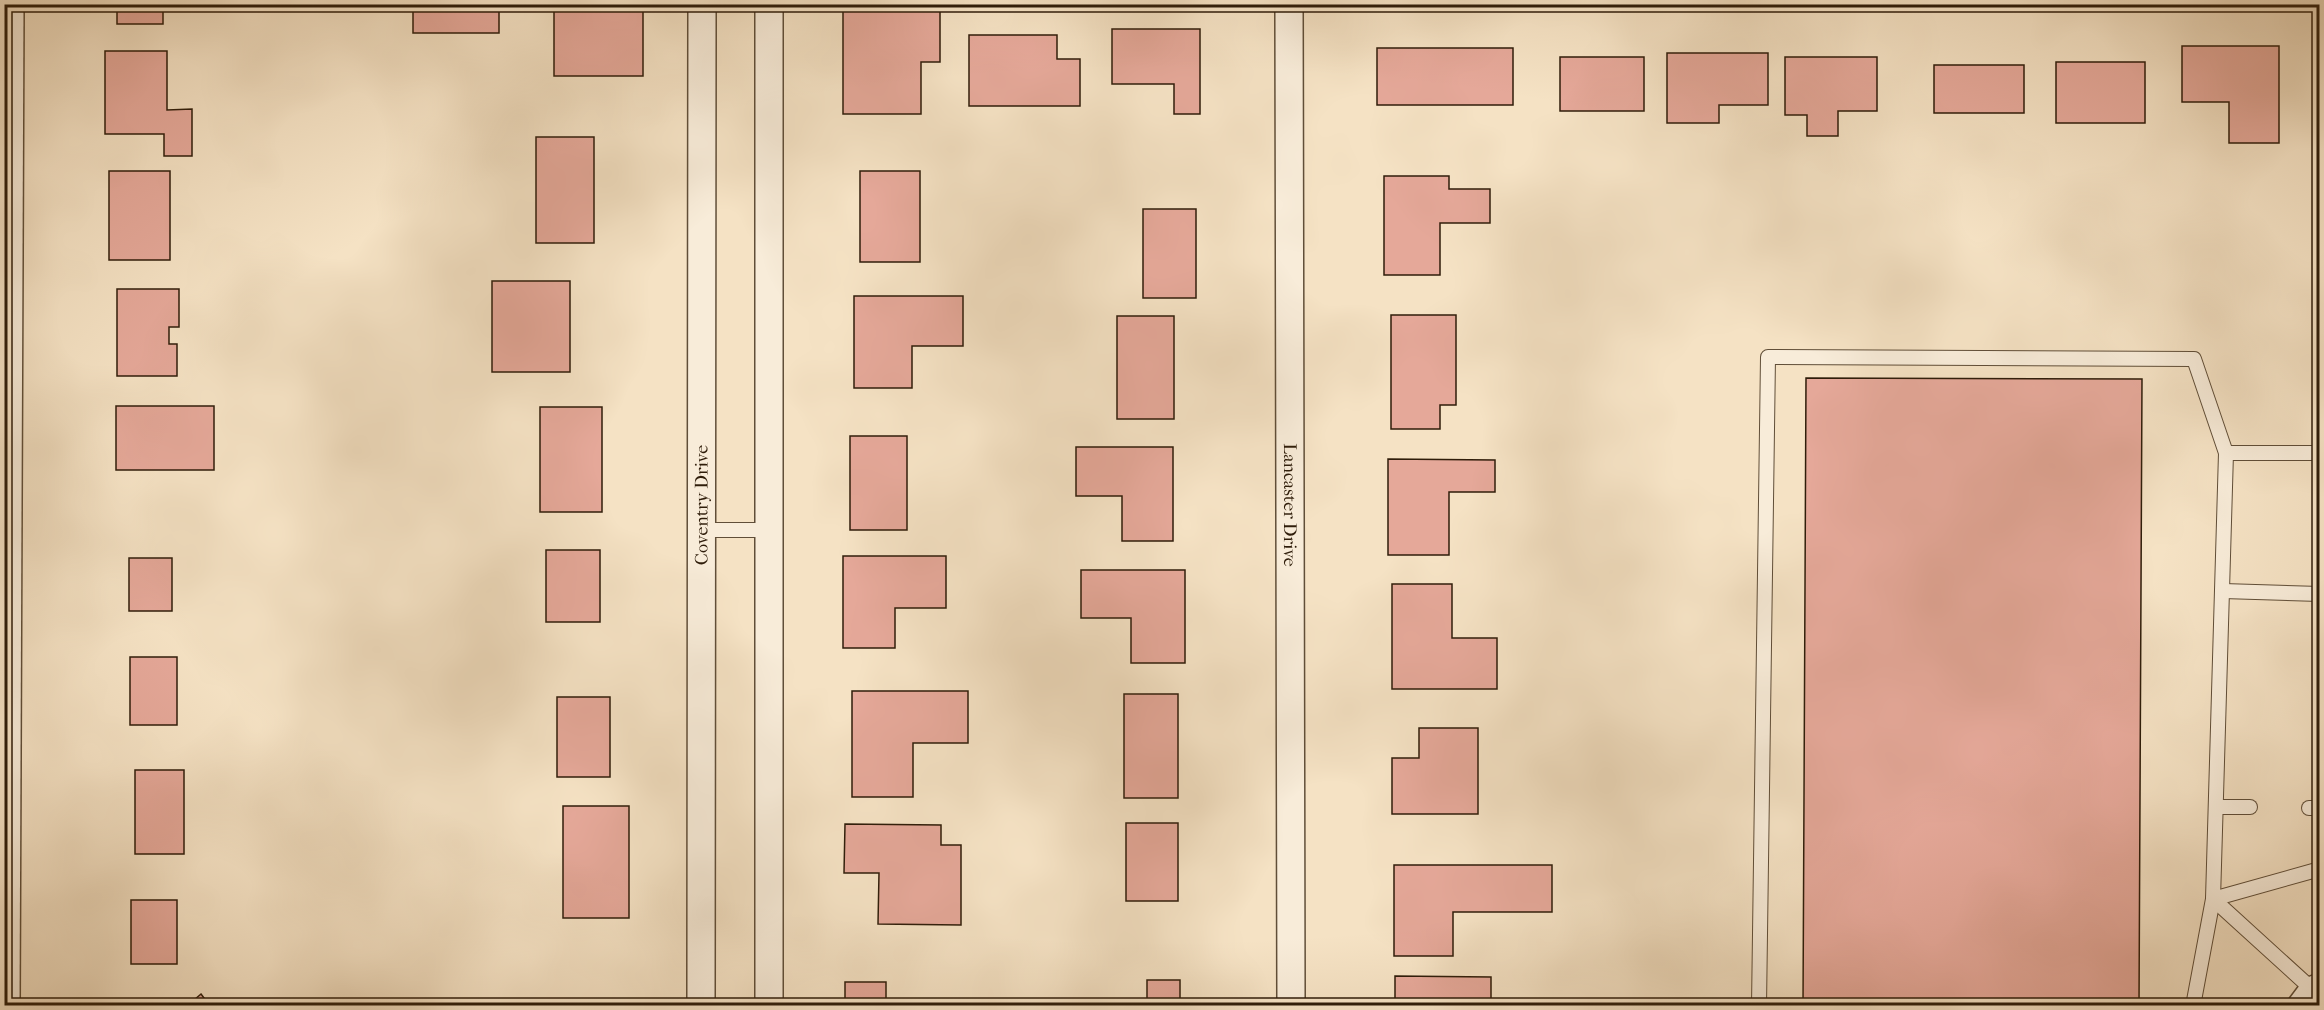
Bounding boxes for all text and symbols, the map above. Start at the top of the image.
street label: Lancaster Drive [1279,443,1301,567]
street label: Coventry Drive [691,445,712,565]

